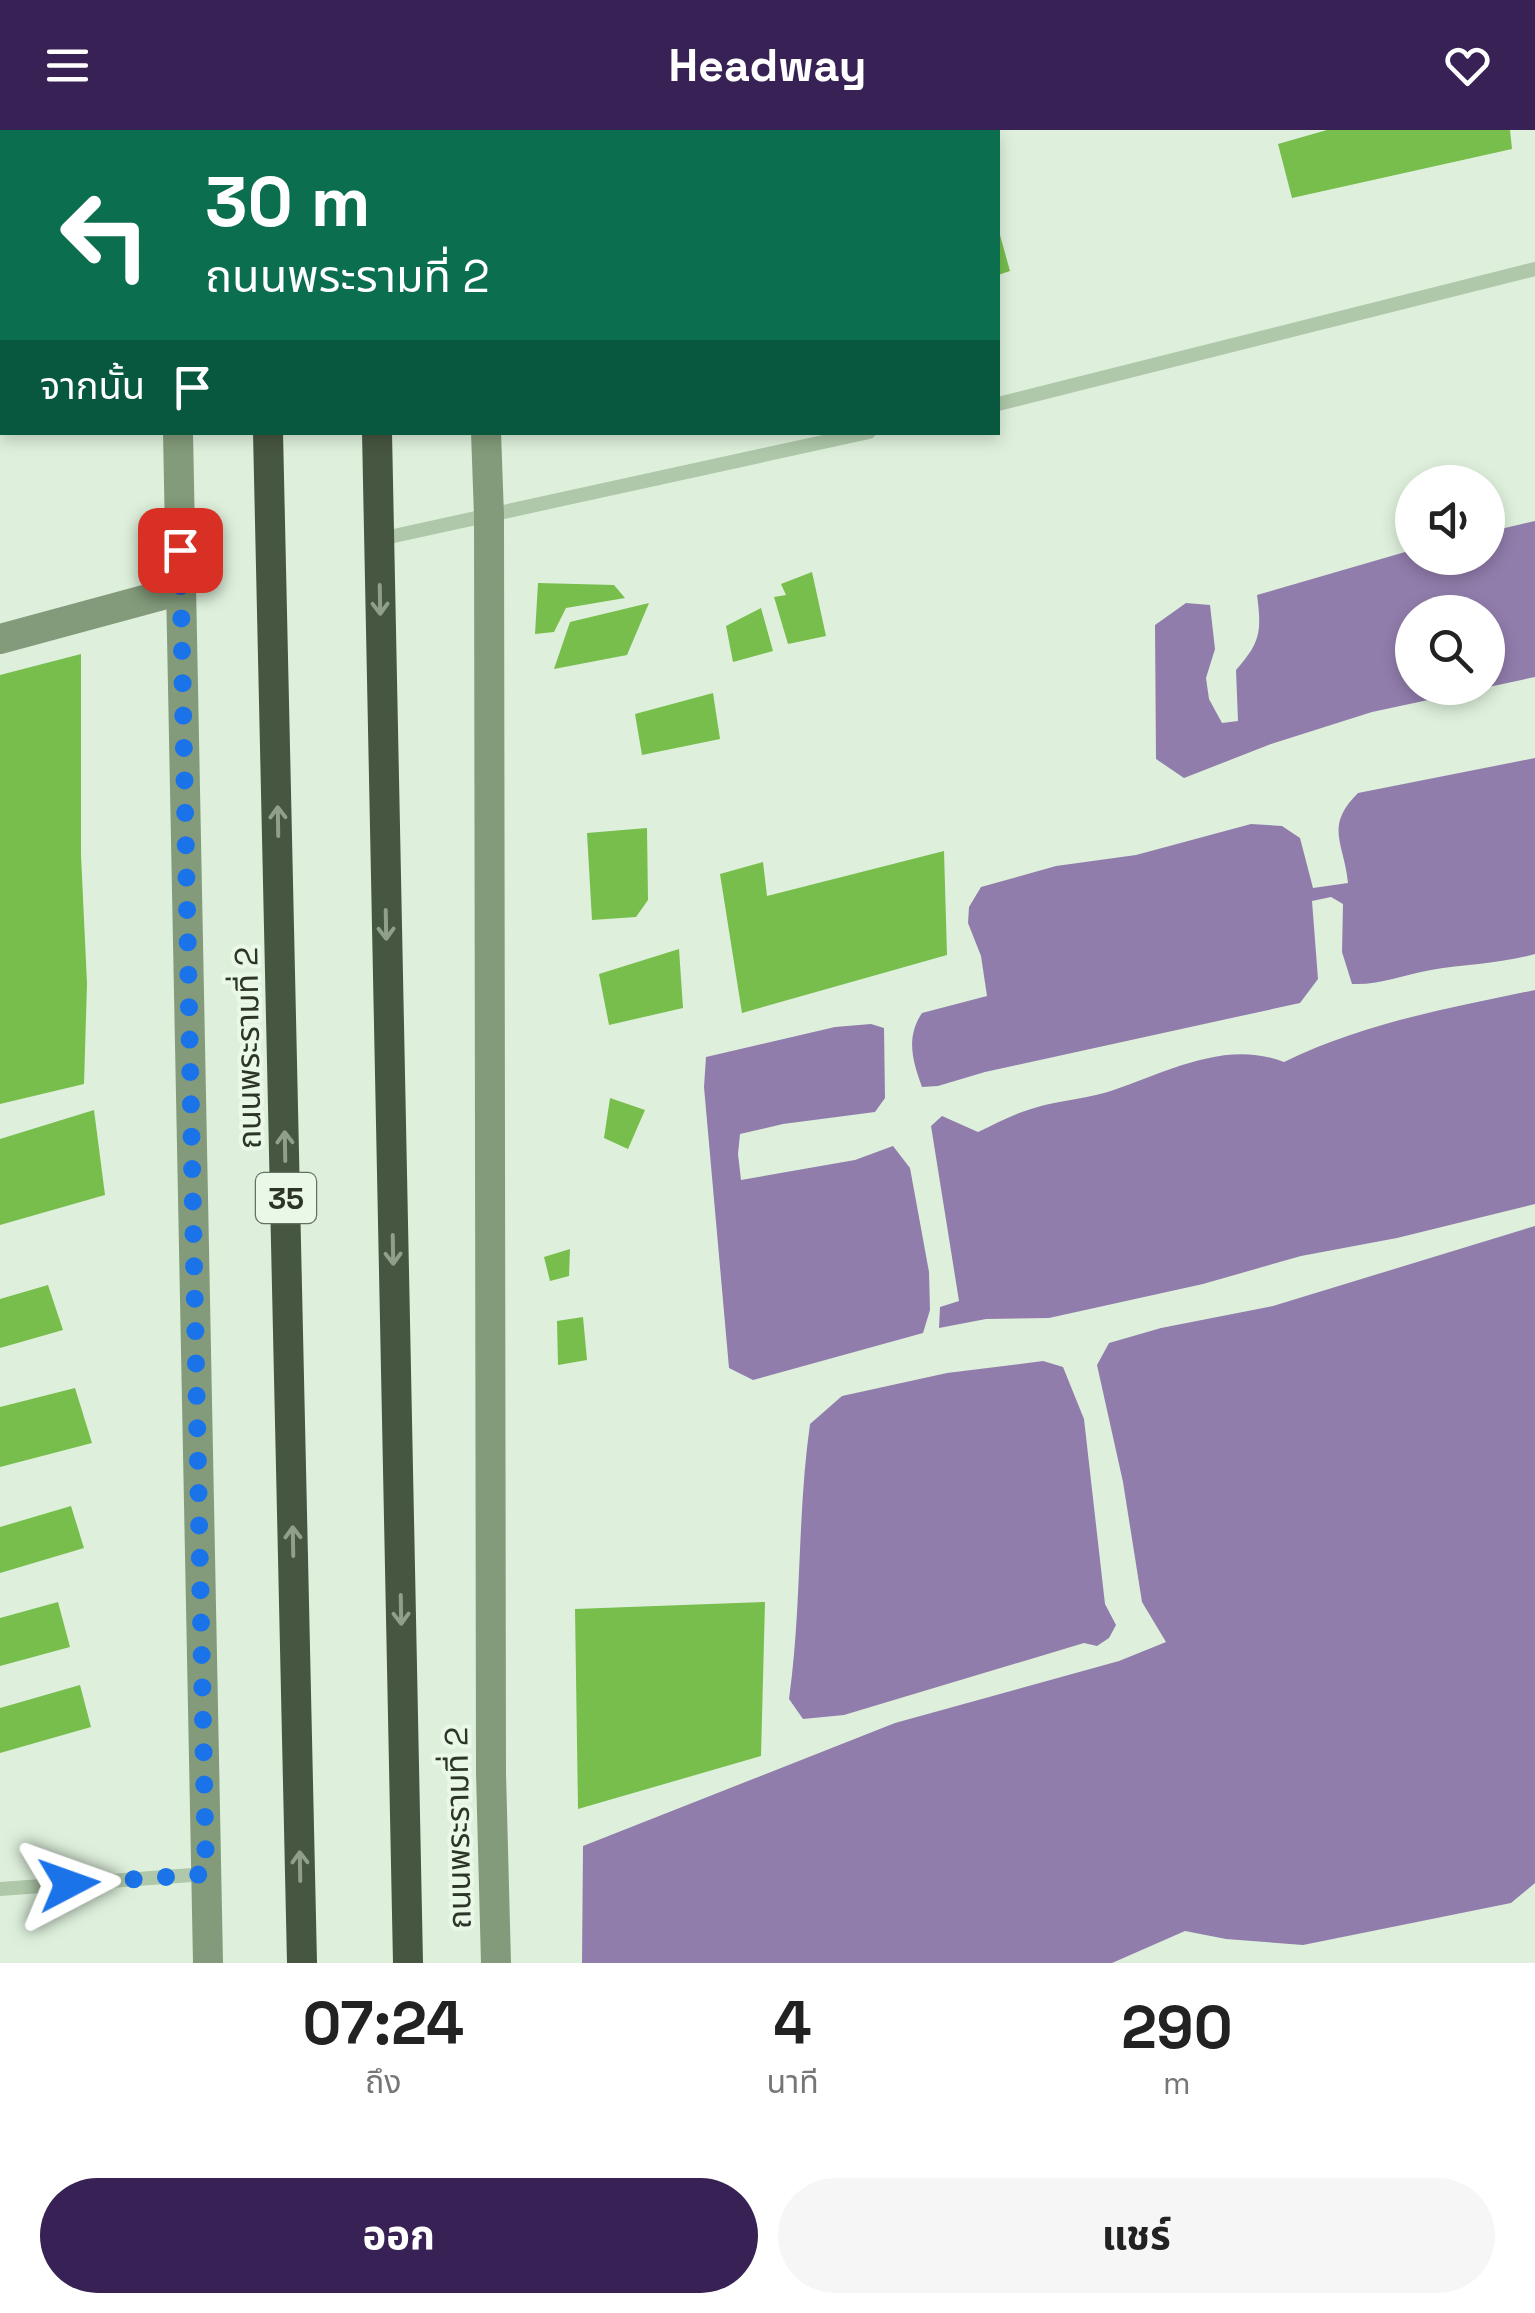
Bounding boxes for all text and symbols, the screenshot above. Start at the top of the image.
text: Headway [668,37,867,94]
icon: menu [40,38,95,93]
icon: heart [1440,38,1495,93]
text: 30 m [205,157,370,246]
icon: left [40,170,170,300]
text: ถนนพระรามที่ 2 [205,248,490,305]
icon: arrive [165,360,220,415]
text: จากนั้น [40,362,145,410]
map controls [1395,465,1505,705]
button: sound [1395,465,1505,575]
pin [138,508,223,593]
icon: arrive [153,523,208,578]
one-way arrow [371,583,390,615]
button: search [1395,595,1505,705]
one-way arrow [268,805,288,838]
one-way arrow [377,908,396,940]
street label: ถนนพระรามที่ 2 [224,946,270,1150]
one-way arrow [276,1130,294,1162]
road number: 35 [256,1173,316,1223]
one-way arrow [384,1232,402,1265]
one-way arrow [284,1525,303,1557]
one-way arrow [391,1593,410,1625]
street label: ถนนพระรามที่ 2 [434,1726,480,1930]
position arrow [17,1832,121,1936]
one-way arrow [291,1850,310,1882]
text: 07:24 [302,1985,464,2062]
text: 4 [774,1985,812,2062]
text: 290 [1121,1989,1233,2066]
text: ถึง [365,2062,402,2102]
text: นาที [767,2062,819,2102]
text: m [1163,2063,1191,2103]
button: ออก [40,2178,758,2293]
button: แชร์ [778,2178,1495,2293]

